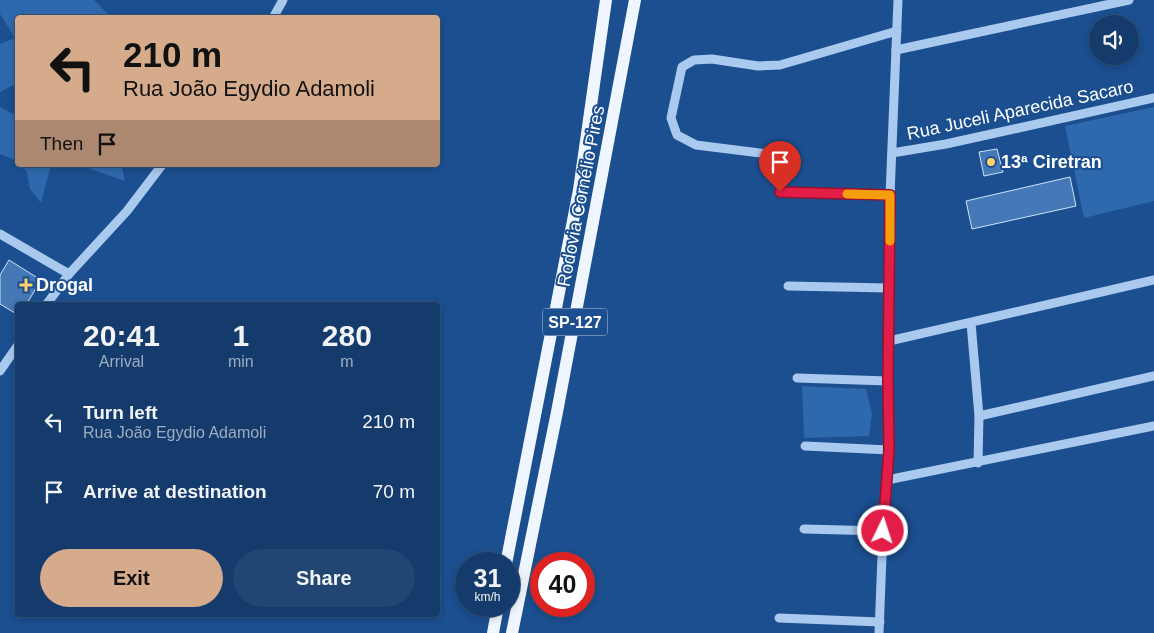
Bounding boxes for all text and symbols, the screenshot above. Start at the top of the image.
map controls [1089,15,1139,65]
button: sound [1089,15,1139,65]
icon: left [40,35,105,100]
text: 210 m [123,35,222,74]
text: Rua João Egydio Adamoli [123,76,375,101]
street label: Rua Juceli Aparecida Sacaro [905,76,1135,144]
street label: Rodovia Cornélio Pires [554,104,608,288]
icon: arrive [93,130,121,158]
text: Then [40,133,83,154]
pin [759,141,801,192]
icon: arrive [766,148,794,176]
place label: 13ª Ciretran [1001,152,1102,172]
marker: 13ª Ciretran [985,156,997,168]
place label: Drogal [36,275,93,295]
marker: Drogal [20,279,32,291]
road number: SP-127 [542,308,608,336]
text: 20:41 [83,319,160,352]
text: 1 [232,319,249,352]
text: 280 [322,319,372,352]
text: Arrival [99,353,144,370]
text: min [228,353,254,370]
text: m [340,353,353,370]
text: Turn left [83,402,158,423]
icon: left [40,408,68,436]
text: 210 m [362,411,415,432]
text: Rua João Egydio Adamoli [83,424,266,441]
icon: arrive [40,478,68,506]
text: Arrive at destination [83,481,267,502]
text: 70 m [373,481,415,502]
position arrow [856,504,908,556]
button: Exit [40,549,223,607]
button: Share [233,549,415,607]
speed limit sign: 40 [530,552,595,617]
text: 31 [474,564,501,592]
text: km/h [474,590,501,604]

